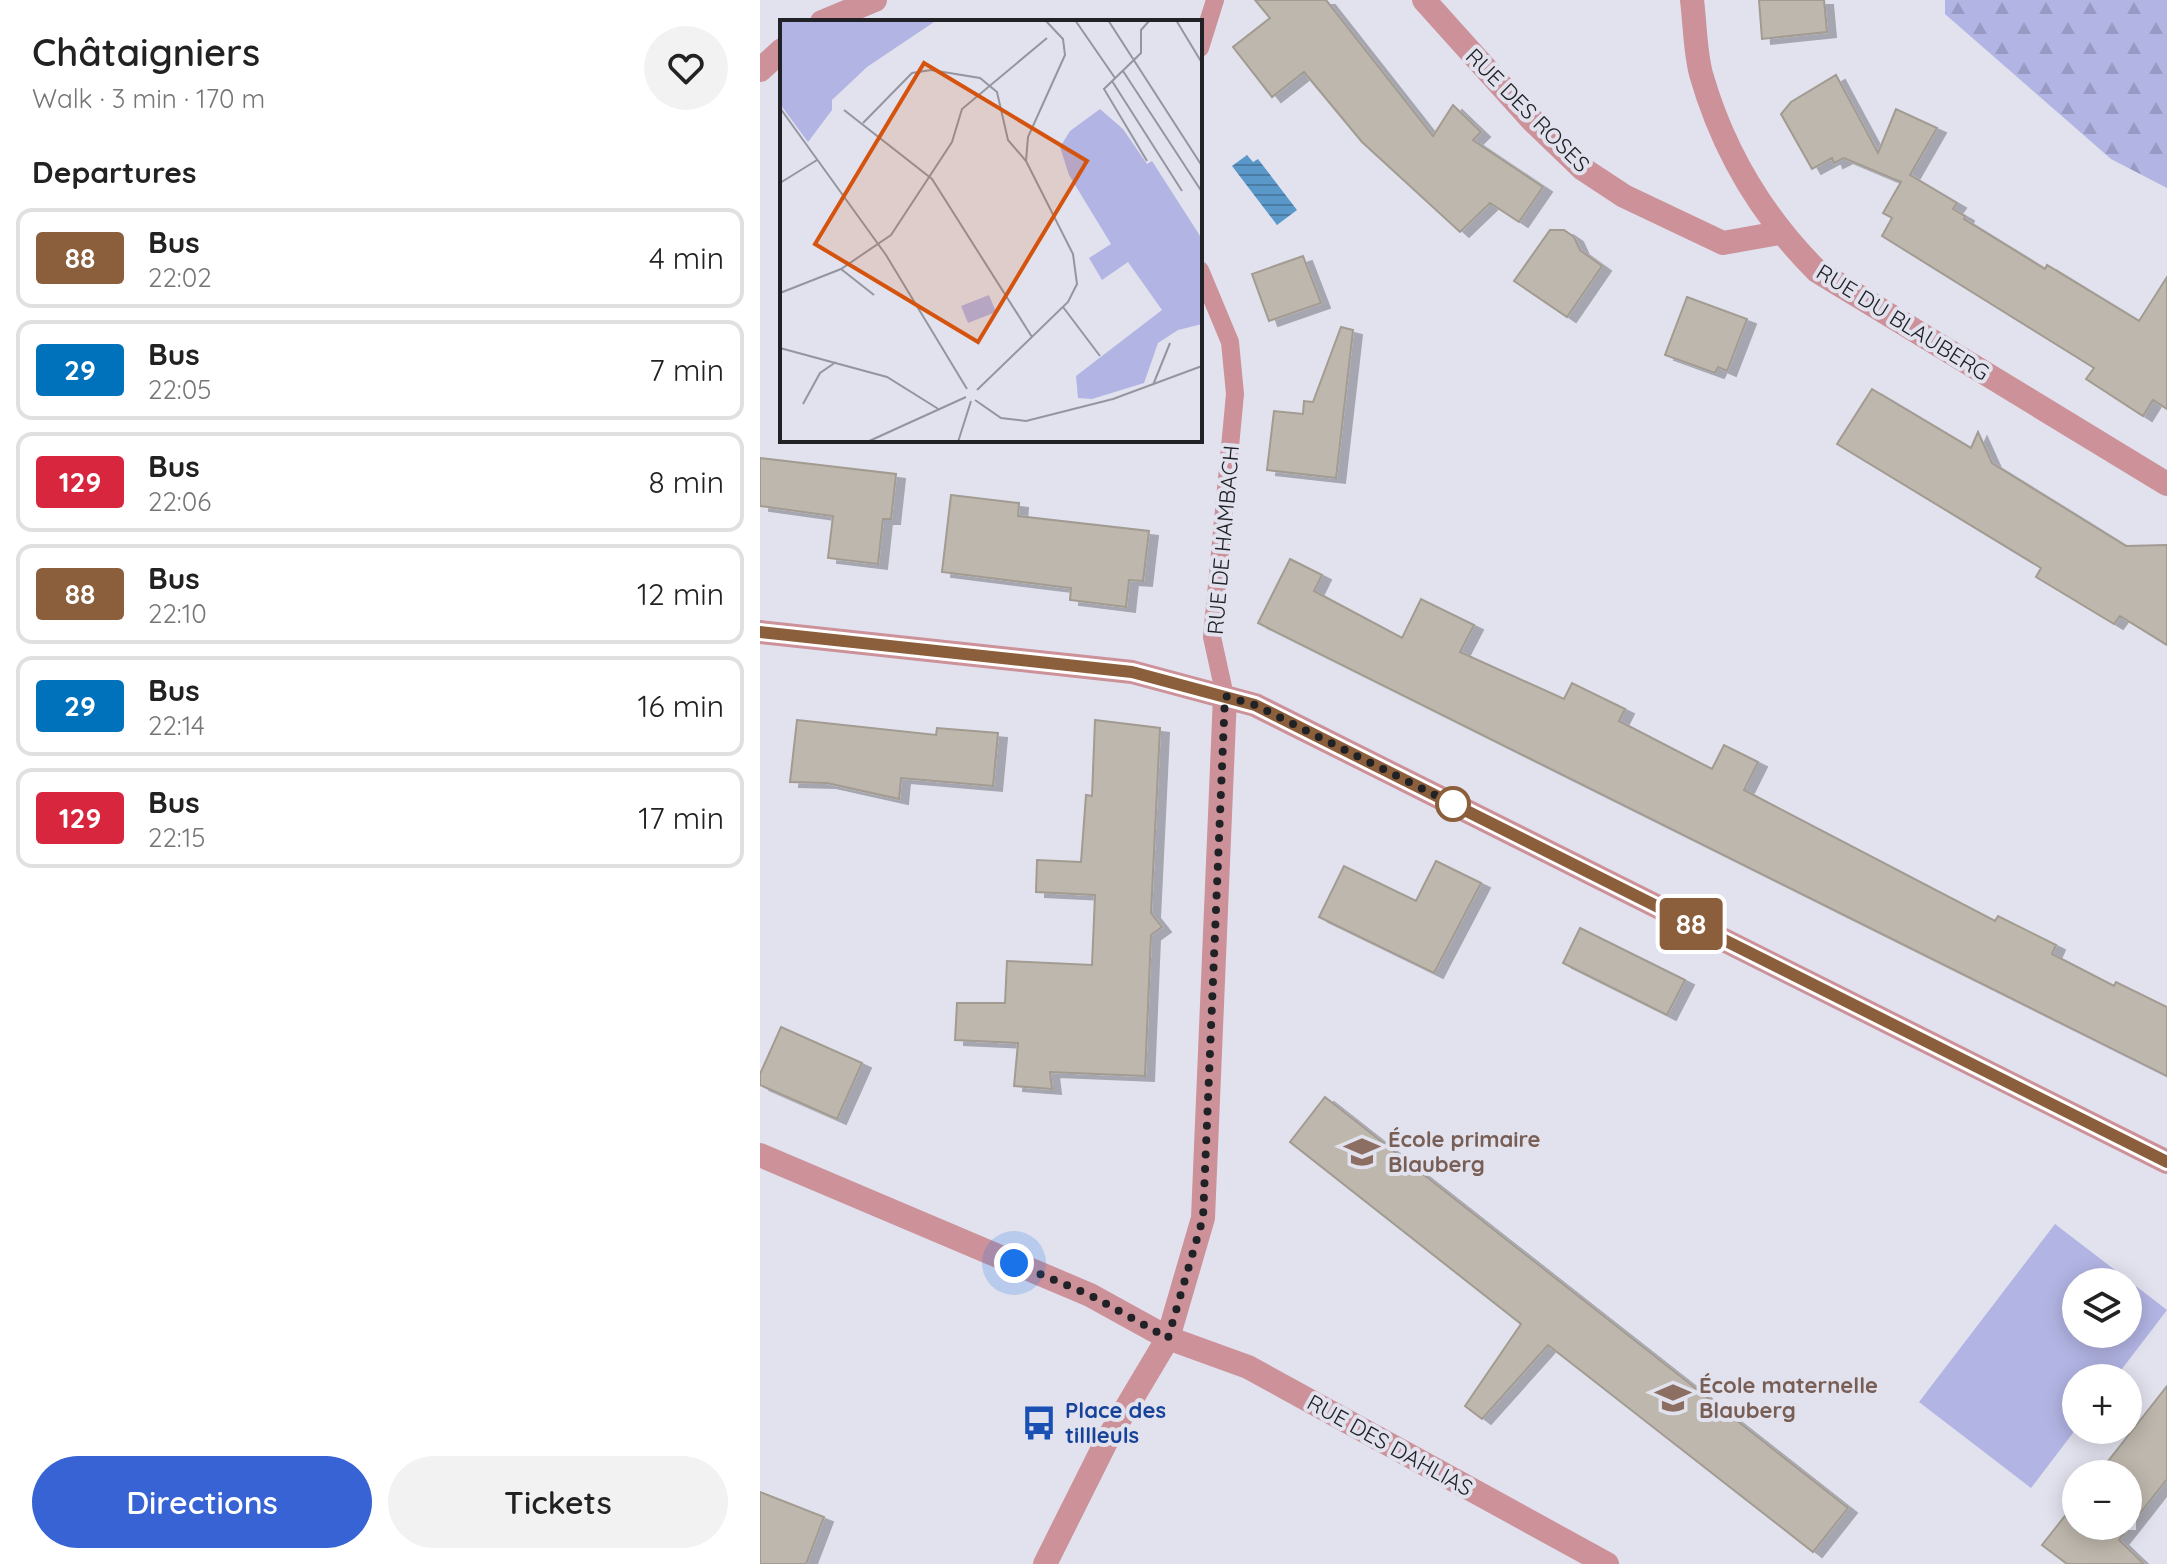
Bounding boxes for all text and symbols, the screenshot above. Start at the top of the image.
inset map [780,20,1202,442]
button: heart [644,26,728,110]
text: Châtaigniers [32,28,260,76]
street label: RUE DES ROSES [1460,42,1596,178]
text: Walk · 3 min · 170 m [32,82,265,115]
text: Departures [32,153,197,191]
text: Bus [148,223,200,261]
text: 4 min [649,239,724,277]
text: 88 [65,240,95,275]
street label: RUE DU BLAUBERG [1811,257,1995,387]
text: 22:02 [148,261,212,294]
text: Bus [148,335,200,373]
text: 7 min [649,351,724,389]
text: 29 [64,352,96,387]
text: 22:05 [148,373,211,406]
street label: RUE DE HAMBACH [1201,444,1245,636]
text: Bus [148,447,200,485]
text: 8 min [648,463,724,501]
text: 129 [59,464,101,499]
text: 22:06 [148,485,211,518]
text: Bus [148,559,200,597]
text: 12 min [637,575,724,613]
text: 88 [65,576,95,611]
text: 22:10 [148,597,207,630]
text: Bus [148,671,200,709]
text: 16 min [637,687,724,725]
text: 29 [64,688,96,723]
text: 22:14 [148,709,205,742]
text: Bus [148,783,200,821]
unlabelled marker [1436,787,1470,821]
text: 17 min [638,799,724,837]
text: 129 [59,800,101,835]
text: 22:15 [148,821,205,854]
line badge: 88 [1655,898,1727,950]
text: 88 [1676,906,1706,941]
place label: École primaire Blauberg [1388,1125,1541,1178]
school or university icon: École primaire Blauberg [1343,1133,1381,1171]
your location [994,1243,1034,1283]
map controls [2062,1268,2142,1540]
button: layers [2062,1268,2142,1348]
button: + [2062,1364,2142,1444]
place label: École maternelle Blauberg [1699,1371,1878,1424]
school or university icon: École maternelle Blauberg [1654,1379,1692,1417]
street label: RUE DES DAHLIAS [1302,1388,1478,1502]
place label: Place des tillleuls [1065,1396,1166,1449]
bus stop icon: Place des tillleuls [1020,1404,1058,1442]
button: Directions [32,1456,372,1548]
button: Tickets [388,1456,728,1548]
button: − [2062,1460,2142,1540]

